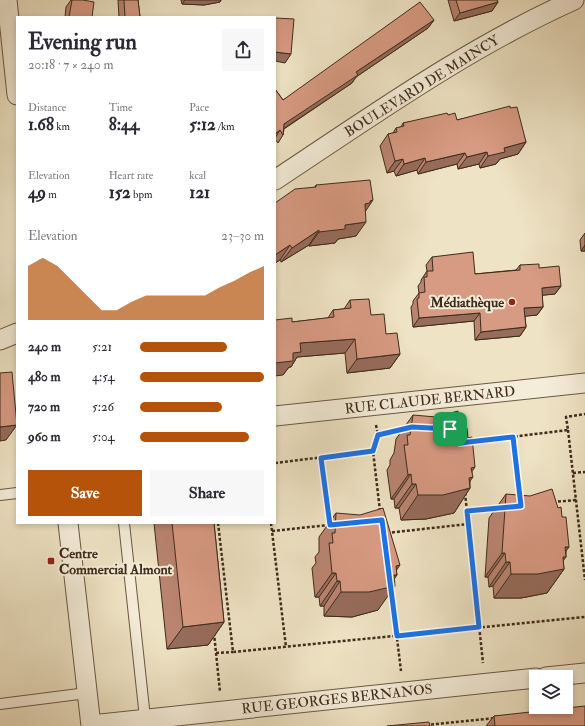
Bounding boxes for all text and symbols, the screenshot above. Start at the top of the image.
text: Evening run [28,28,137,56]
button: share [222,29,264,71]
street label: BOULEVARD DE MAINCY [341,31,503,141]
text: 20:18 · 7 × 240 m [28,57,113,73]
text: Distance [28,101,66,114]
text: Time [109,101,133,114]
text: Pace [189,101,209,114]
text: 1.68 [28,114,54,135]
text: 8:44 [109,114,139,135]
text: 5:12 [189,114,216,135]
text: km [54,120,70,133]
text: /km [216,120,235,133]
text: Elevation [28,169,70,182]
text: Heart rate [109,169,153,182]
text: kcal [189,169,206,182]
text: 49 [28,182,46,203]
text: 152 [109,182,131,203]
text: 121 [189,182,210,203]
text: m [46,188,57,201]
text: bpm [131,188,153,201]
text: Elevation [28,228,78,244]
text: 23–30 m [221,228,264,244]
place label: Médiathèque [429,294,504,312]
marker: Médiathèque [507,297,517,307]
text: 240 m [28,339,61,355]
text: 5:21 [92,339,112,355]
text: 480 m [28,369,61,385]
text: 4:54 [92,369,115,385]
street label: RUE CLAUDE BERNARD [344,383,516,417]
text: 720 m [28,399,60,415]
text: 5:26 [92,399,114,415]
pin [433,412,467,446]
icon: arrive [439,418,461,440]
text: 960 m [28,429,61,445]
text: 5:04 [92,429,115,445]
button: Save [28,470,142,516]
button: Share [150,470,264,516]
place label: Centre Commercial Almont [59,545,173,578]
marker: Centre Commercial Almont [46,556,56,566]
map controls [529,670,573,714]
button: layers [529,670,573,714]
street label: RUE GEORGES BERNANOS [241,681,433,717]

